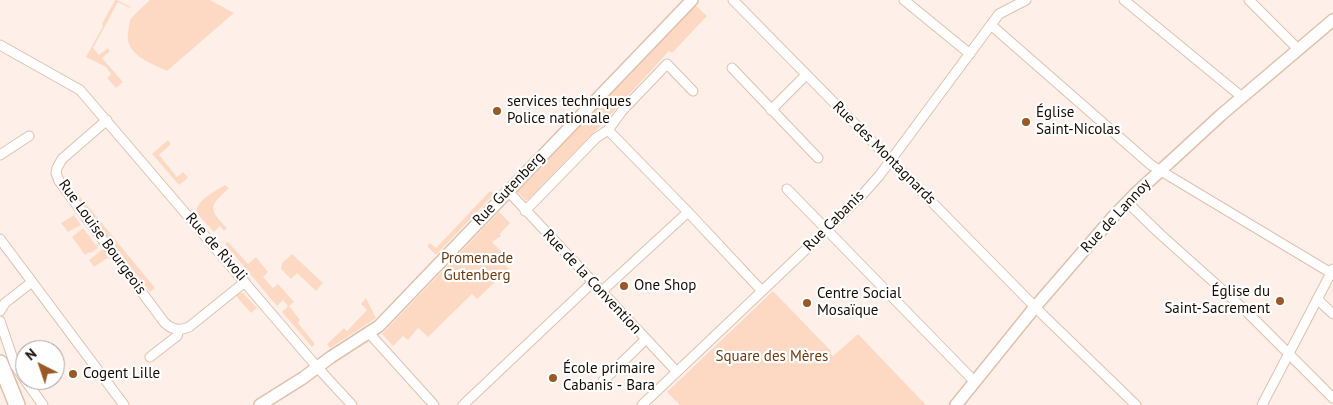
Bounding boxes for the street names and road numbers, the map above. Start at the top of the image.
street label: Rue des Montagnards [829,98,939,208]
street label: Rue Gutenberg [469,148,549,230]
street label: Rue de Lannoy [1077,175,1155,257]
street label: Rue Louise Bourgeois [54,176,150,298]
street label: Rue Cabanis [800,187,868,255]
street label: Rue de Rivoli [181,209,251,285]
street label: Rue de la Convention [539,226,645,338]

